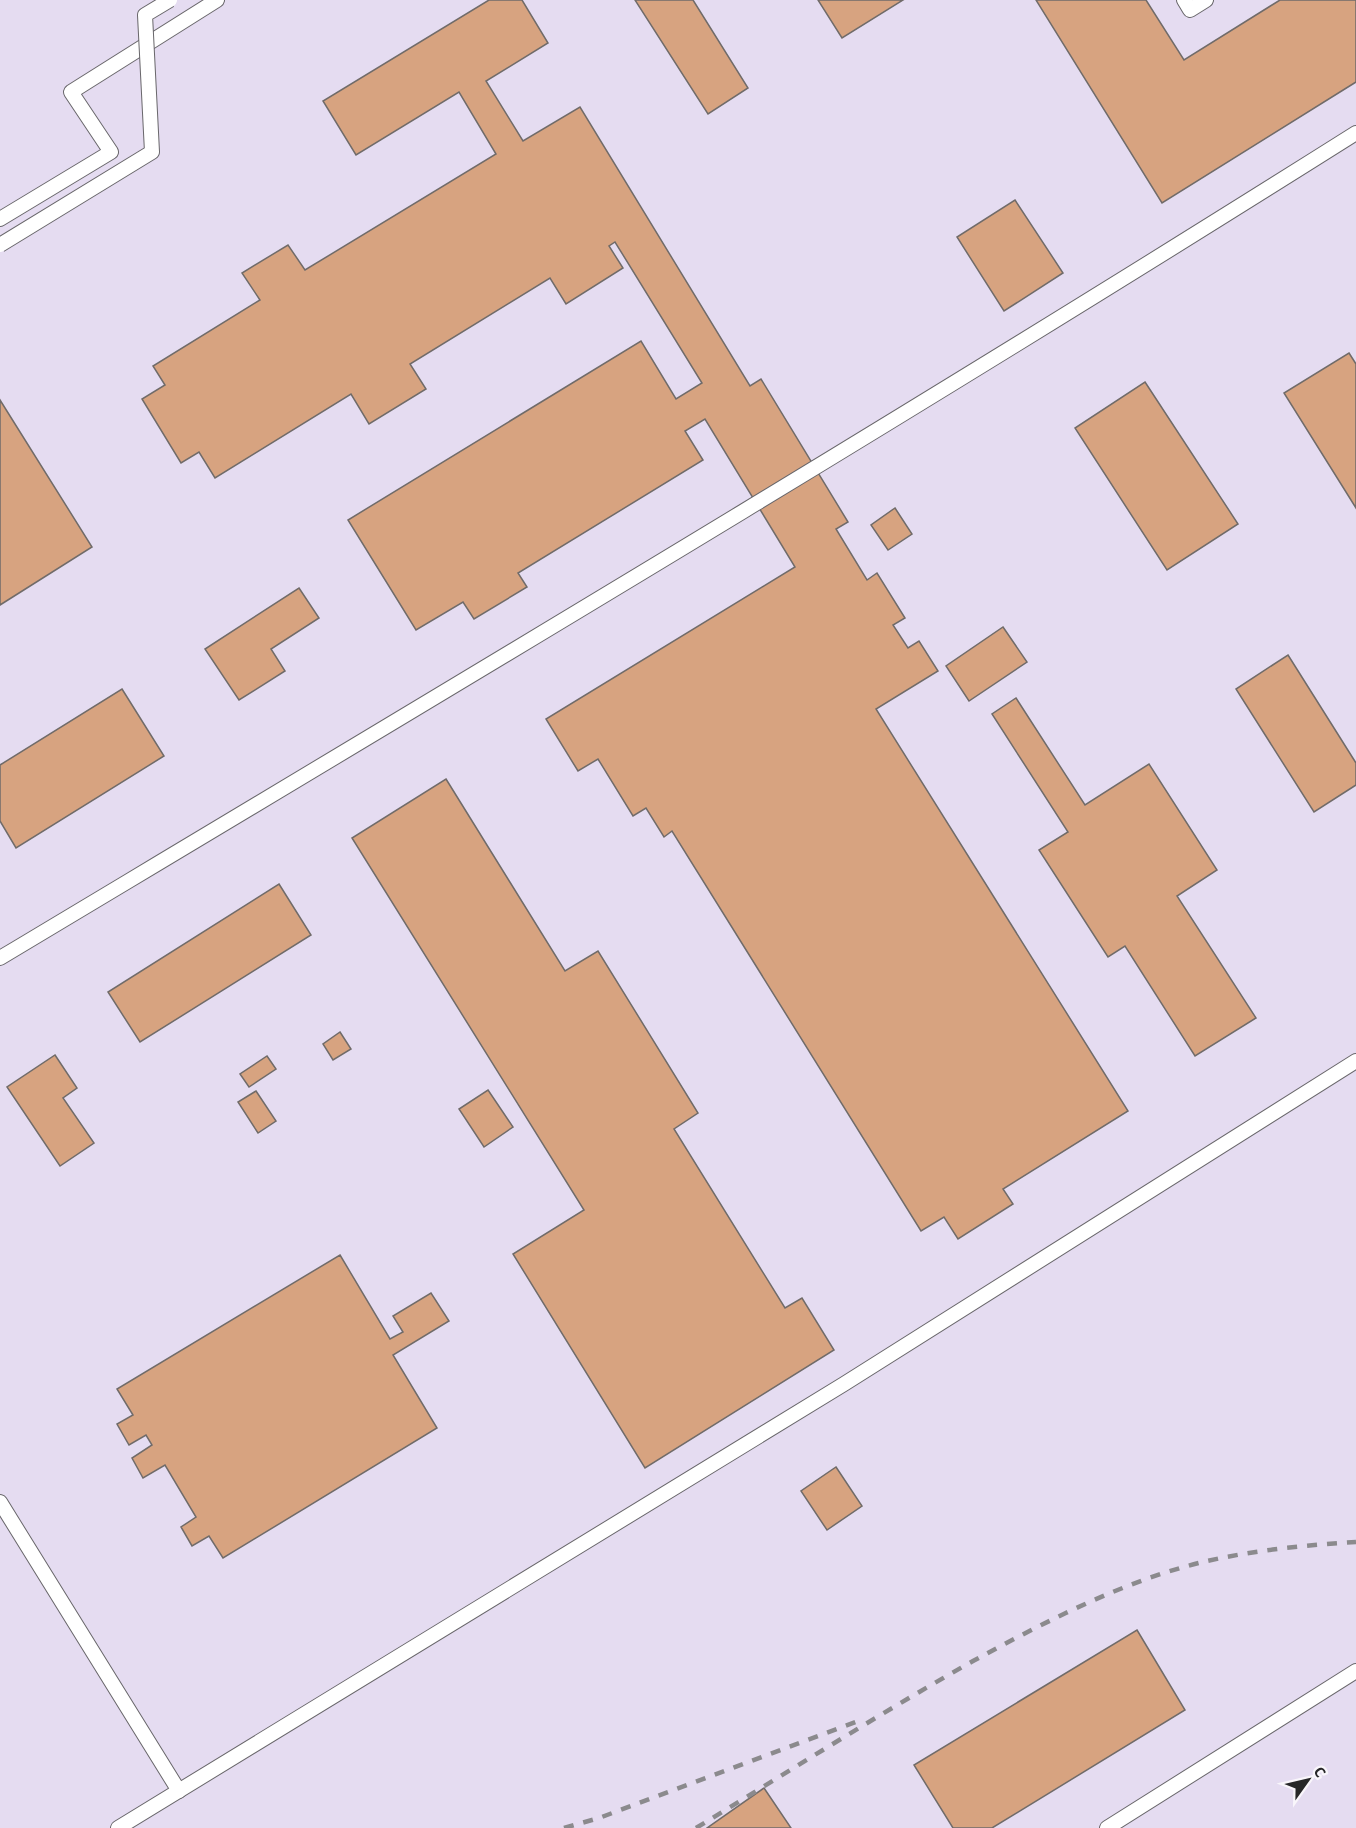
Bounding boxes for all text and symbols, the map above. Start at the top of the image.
north arrow [1278,1750,1338,1810]
text: С [1310,1764,1329,1780]

